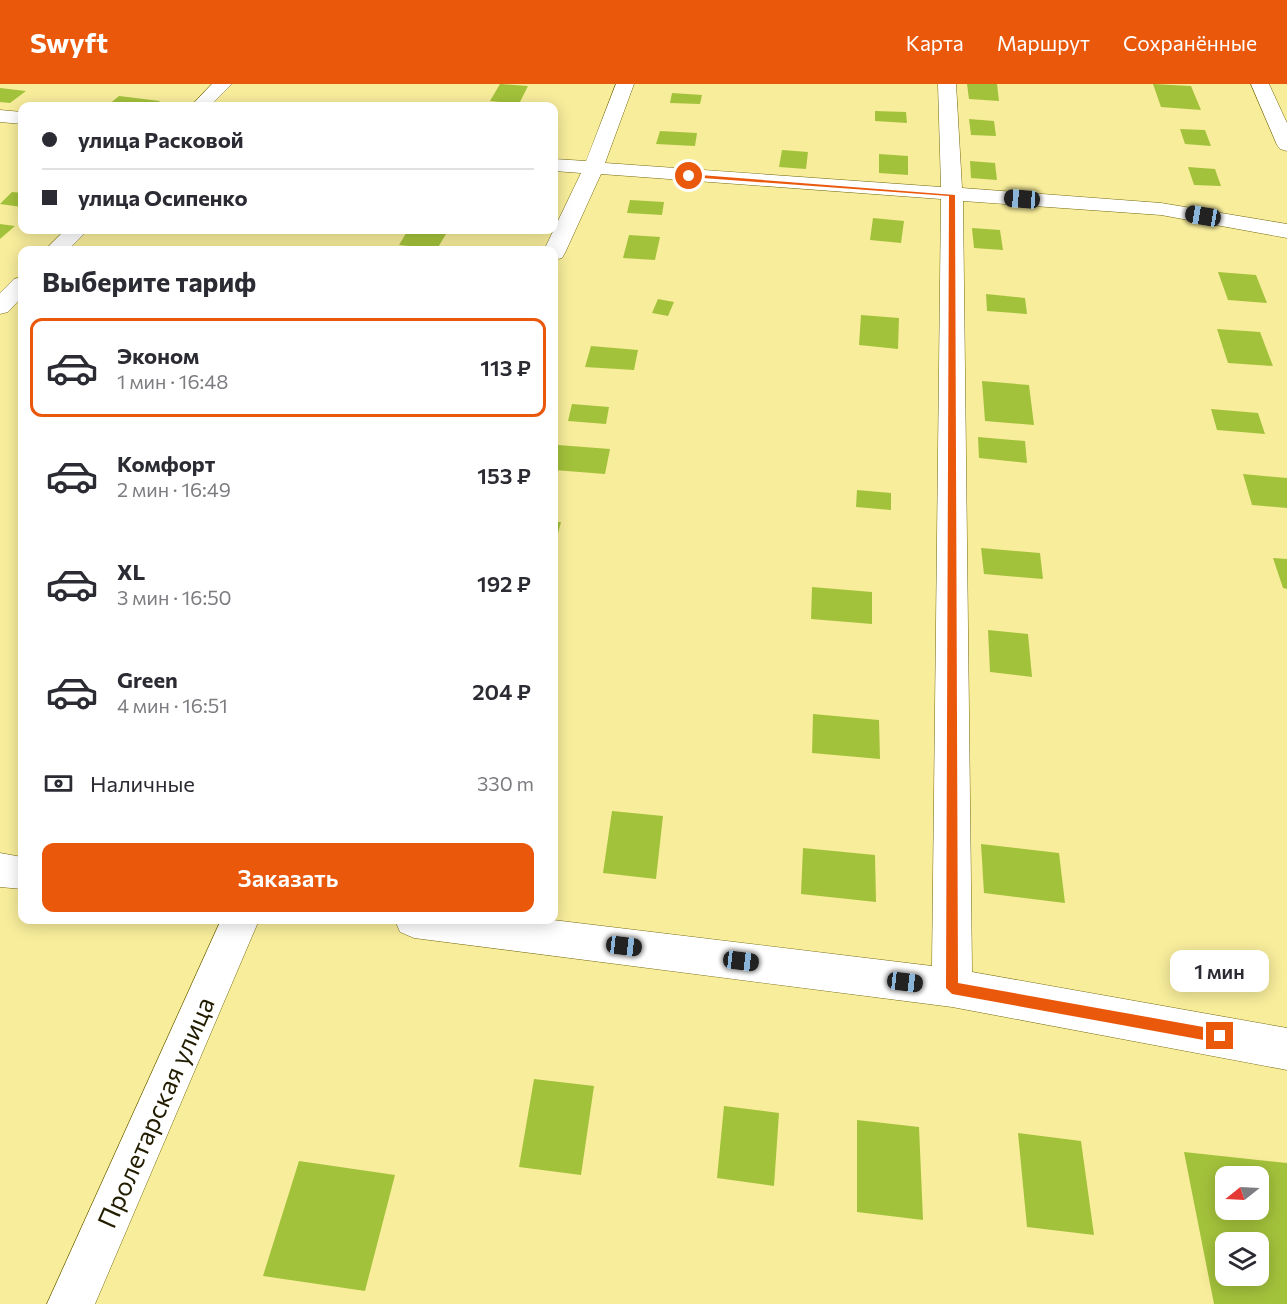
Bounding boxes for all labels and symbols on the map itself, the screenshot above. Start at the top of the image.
route start [675,162,702,189]
car [1003,189,1041,209]
car [1184,204,1222,228]
car [605,935,643,957]
callout: 1 мин [1170,949,1270,991]
car [722,950,760,972]
car [886,971,924,993]
street label: Пролетарская улица [90,992,220,1232]
route end [1206,1022,1233,1049]
north arrow [1215,1166,1269,1220]

